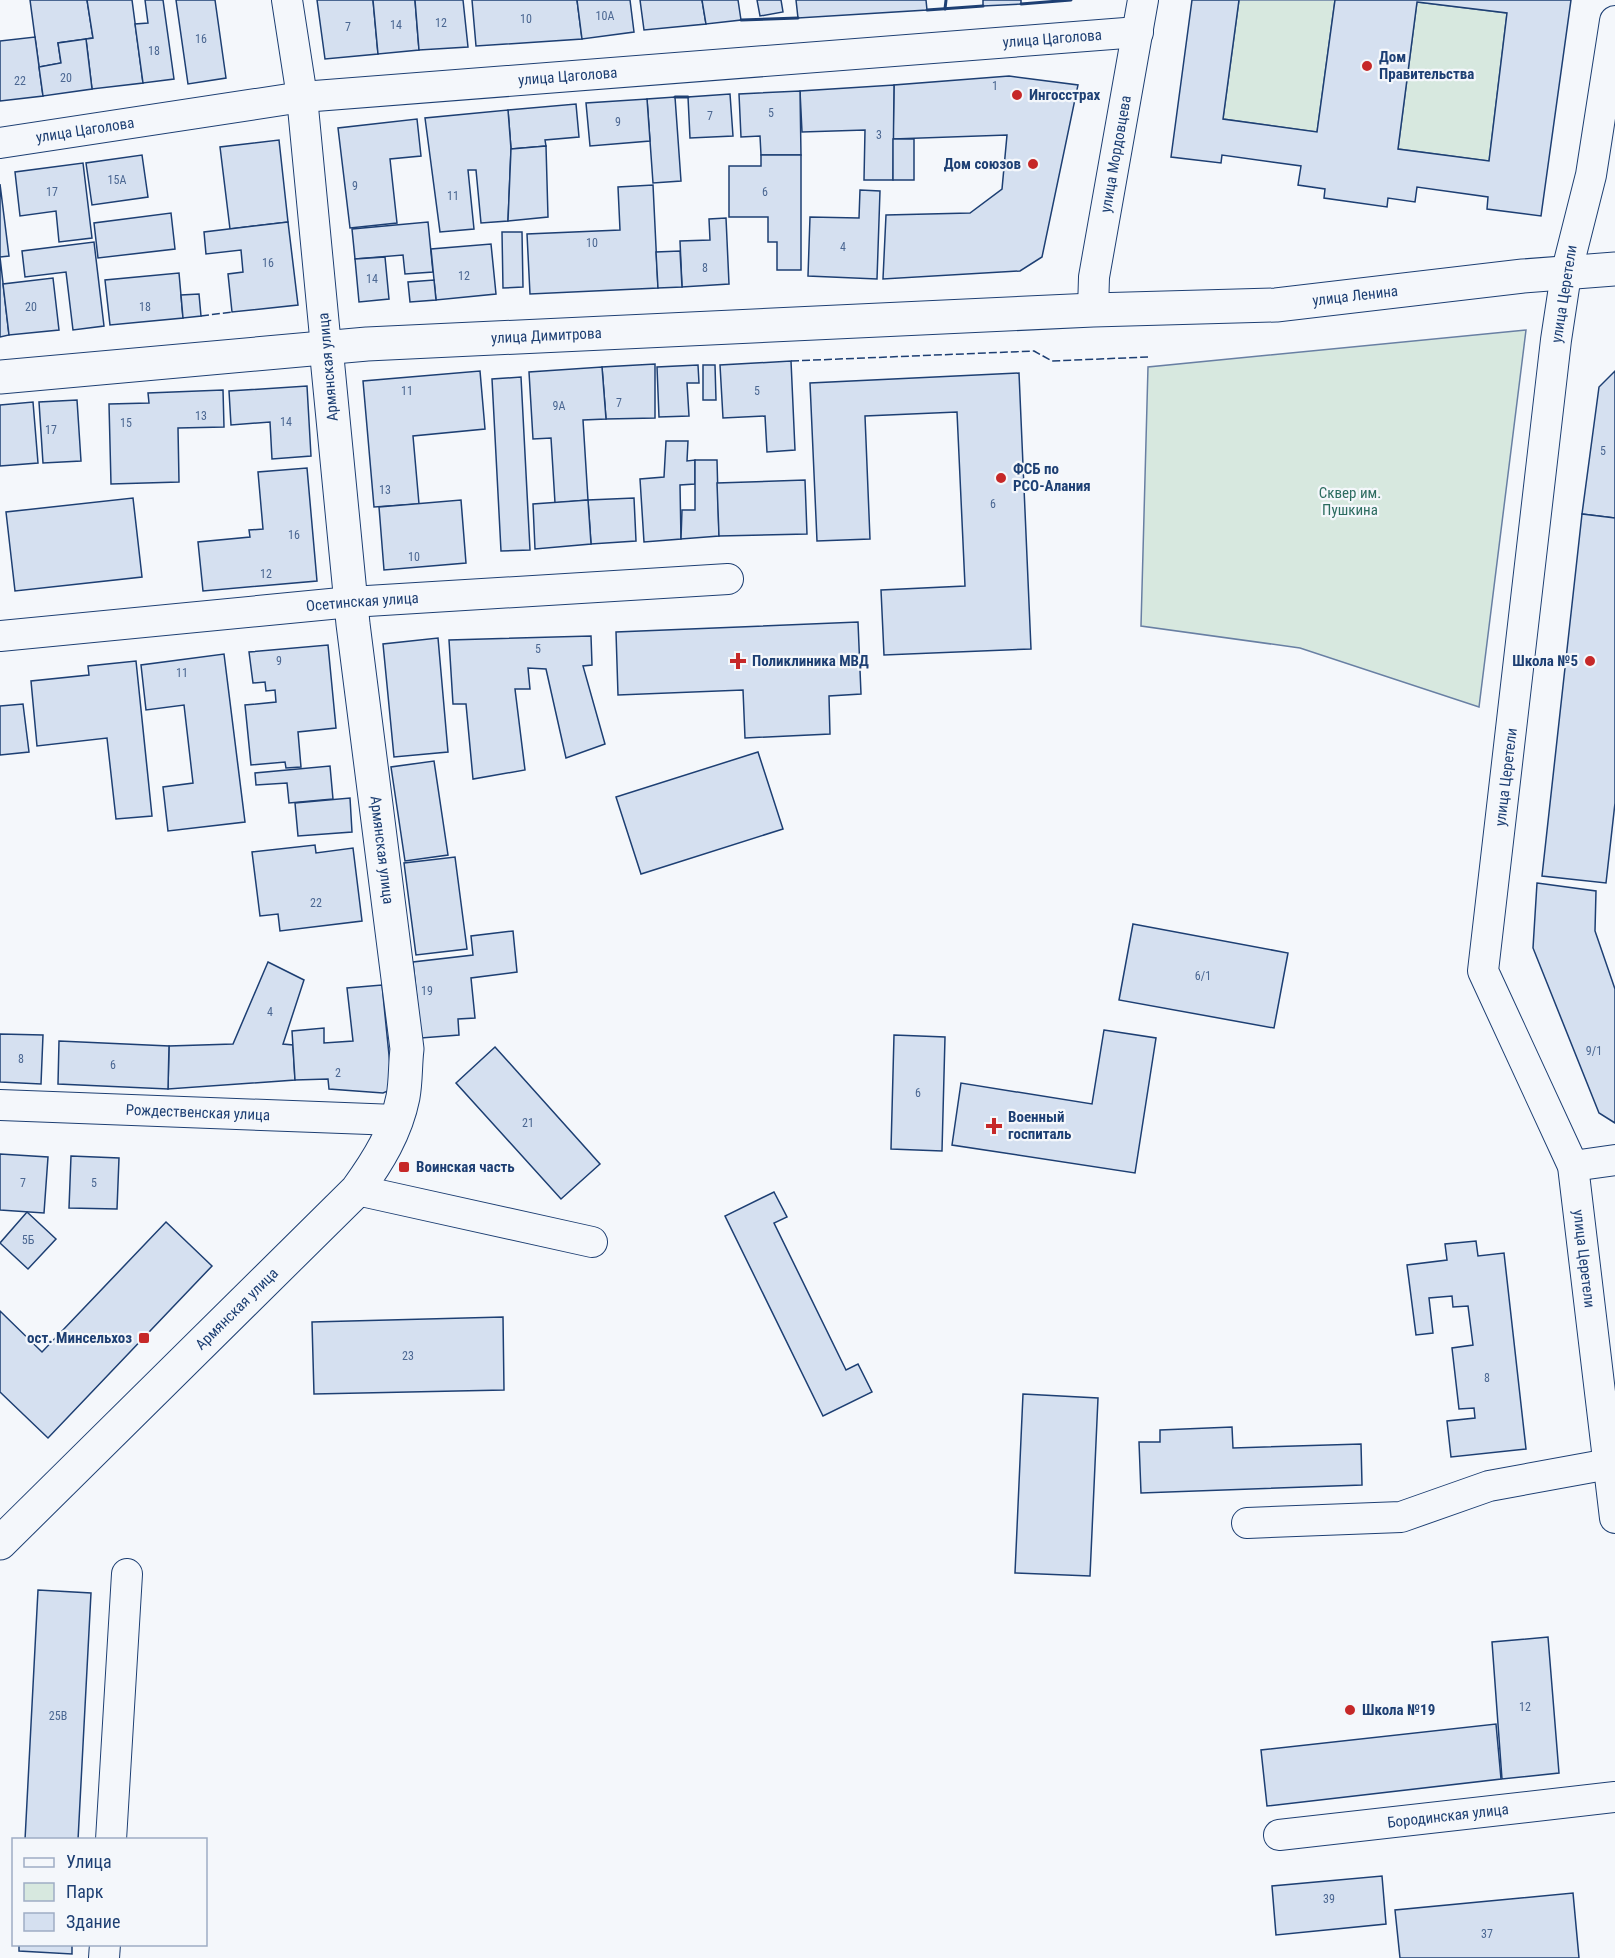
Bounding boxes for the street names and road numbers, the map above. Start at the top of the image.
street label: улица Цаголова [1002,26,1102,51]
street label: улица Цаголова [517,64,618,89]
street label: улица Мордовцева [1097,94,1135,214]
street label: улица Цаголова [35,114,135,146]
street label: улица Церетели [1547,244,1581,344]
street label: улица Ленина [1311,282,1399,310]
street label: Армянская улица [314,312,342,422]
street label: улица Димитрова [491,324,602,347]
street label: Осетинская улица [305,589,419,615]
street label: улица Церетели [1491,727,1521,827]
street label: Армянская улица [366,795,398,905]
street label: Рождественская улица [125,1101,270,1124]
street label: улица Церетели [1569,1208,1599,1309]
street label: Армянская улица [192,1264,282,1354]
street label: Бородинская улица [1386,1800,1509,1832]

